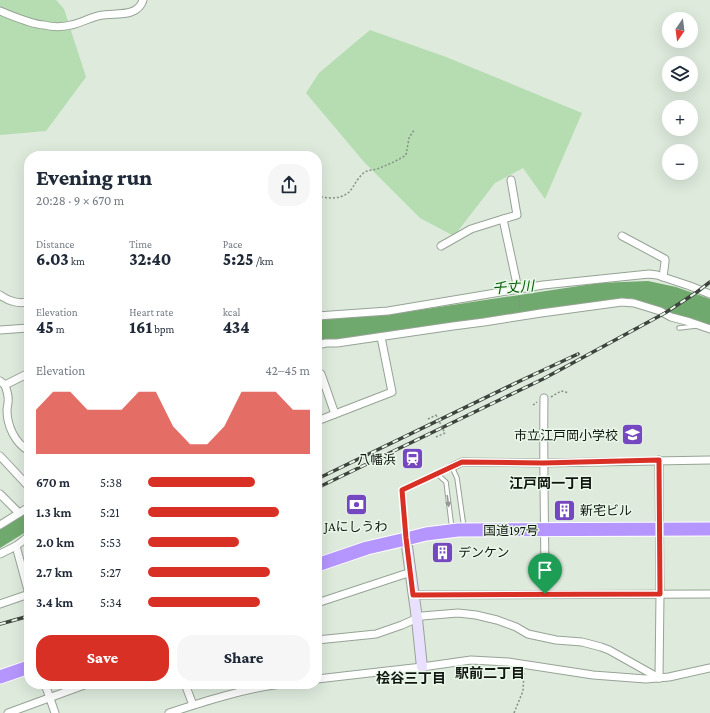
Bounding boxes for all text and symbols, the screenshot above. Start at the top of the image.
north arrow [662,12,698,48]
map controls [662,12,698,180]
button: layers [662,56,698,92]
button: + [662,100,698,136]
button: − [662,144,698,180]
button: share [268,164,310,206]
text: Evening run [36,165,152,190]
text: 20:28 · 9 × 670 m [36,193,124,208]
text: Distance [36,238,74,250]
text: Time [129,238,152,250]
text: Pace [223,238,242,250]
text: 6.03 [36,250,69,269]
text: 32:40 [129,250,171,269]
text: 5:25 [223,250,254,269]
text: km [69,255,85,267]
text: /km [254,255,274,267]
water label: 千丈川 [491,277,537,296]
text: Elevation [36,306,78,318]
text: Heart rate [129,306,173,318]
text: kcal [223,306,240,318]
text: 45 [36,318,54,337]
text: 161 [129,318,152,337]
text: 434 [223,318,250,337]
text: m [54,323,65,335]
text: bpm [152,323,174,335]
text: Elevation [36,363,85,378]
text: 42–45 m [265,363,310,378]
school or university icon: 市立江戸岡小学校 [620,422,646,448]
place label: 市立江戸岡小学校 [514,428,618,443]
station icon: 八幡浜 [399,446,425,472]
place label: 八幡浜 [357,452,396,467]
text: 670 m [36,475,70,490]
text: 5:38 [100,475,122,490]
district label: 江戸岡一丁目 [509,475,593,491]
bank icon: JAにしうわ [343,491,369,517]
one-way arrow [445,495,451,507]
building icon: 新宅ビル [551,497,577,523]
place label: 新宅ビル [580,503,632,518]
text: 1.3 km [36,505,71,520]
text: 5:21 [100,505,120,520]
place label: JAにしうわ [323,519,388,534]
street label: 国道197号 [483,523,539,538]
text: 2.0 km [36,535,74,550]
text: 5:53 [100,535,121,550]
building icon: デンケン [430,539,456,565]
place label: デンケン [458,545,510,560]
pin [528,553,562,594]
icon: arrive [534,559,556,581]
text: 2.7 km [36,565,73,580]
text: 5:27 [100,565,121,580]
text: 3.4 km [36,595,73,610]
text: 5:34 [100,595,122,610]
button: Save [36,635,169,681]
button: Share [177,635,310,681]
district label: 駅前二丁目 [455,665,525,681]
district label: 桧谷三丁目 [376,670,446,686]

